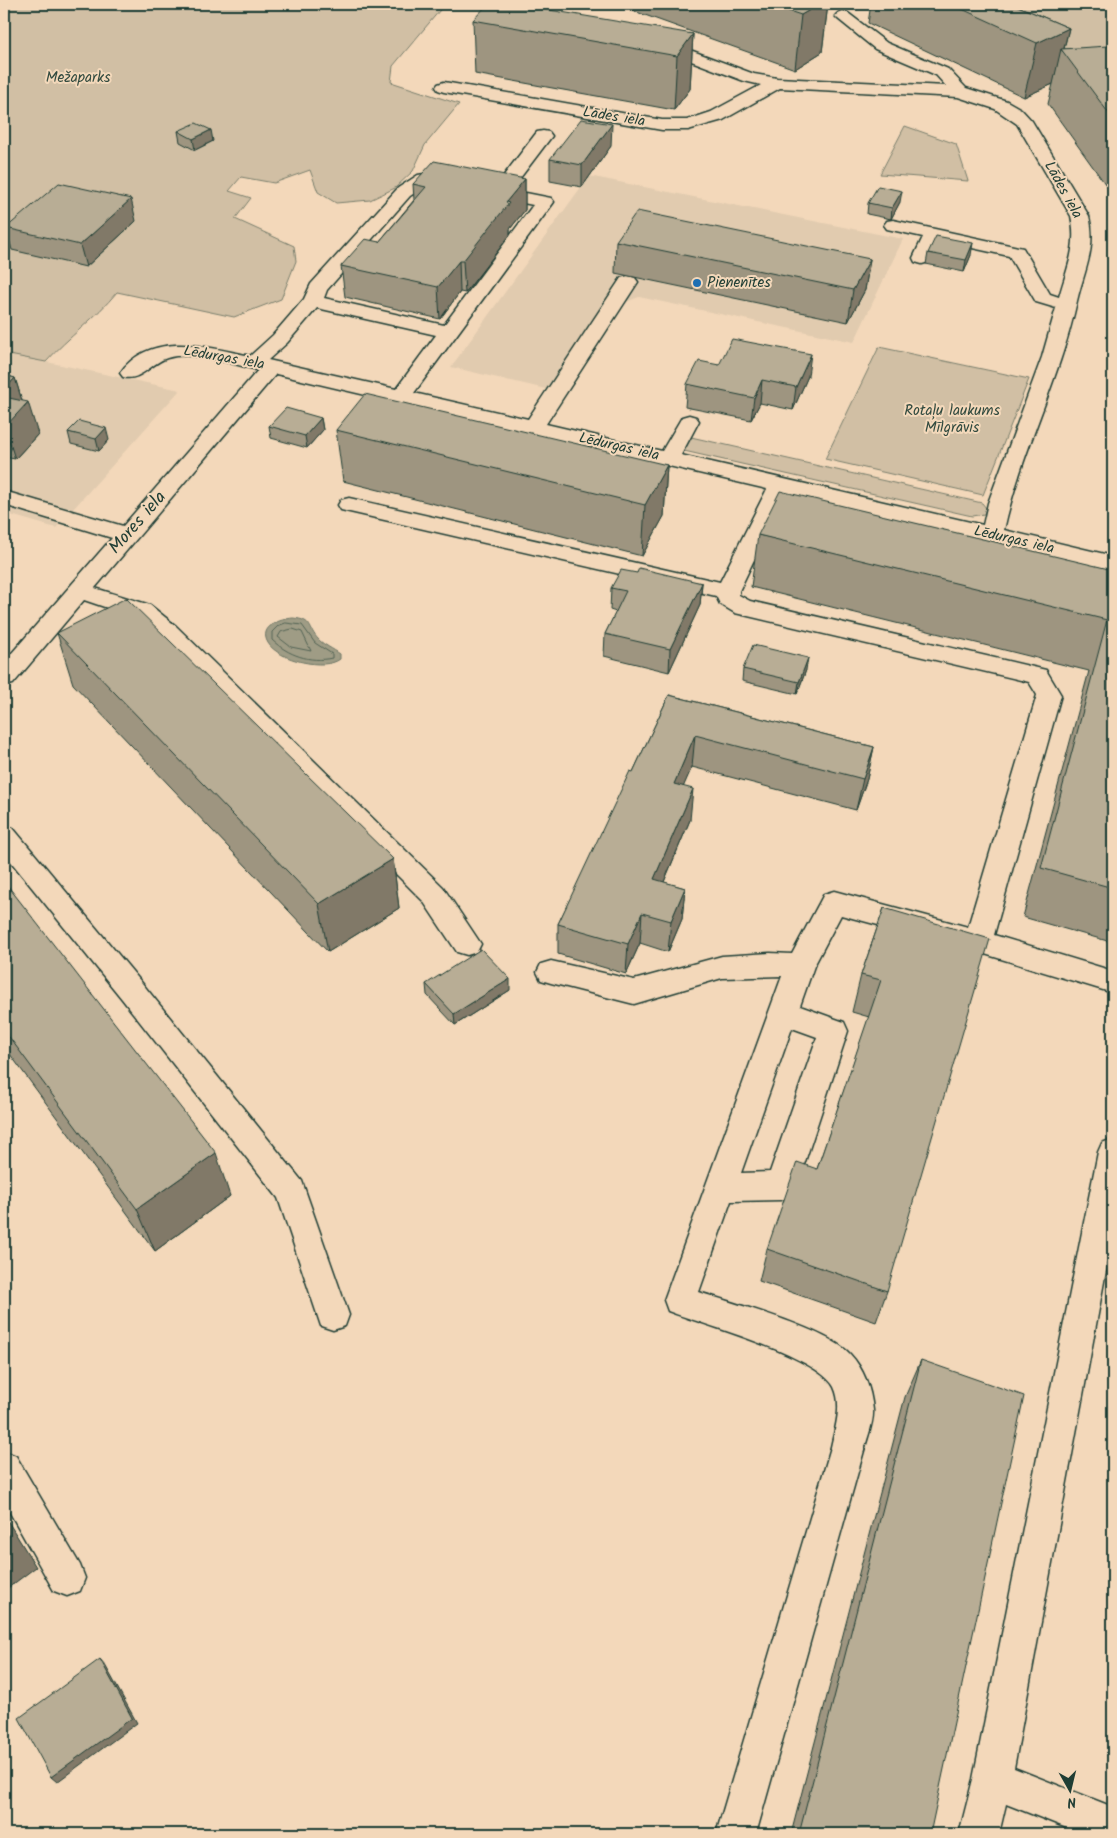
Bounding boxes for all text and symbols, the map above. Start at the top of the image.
park label: Mežaparks [46,66,111,90]
street label: Lādes iela [581,100,647,134]
street label: Lādes iela [1037,157,1089,223]
place label: Pienenītes [707,271,771,295]
marker: Pienenītes [691,277,703,289]
street label: Lēdurgas iela [182,339,266,377]
park label: Rotaļu laukums Mīlgrāvis [904,399,1000,440]
street label: Lēdurgas iela [576,426,662,468]
street label: Mores iela [102,485,174,561]
street label: Lēdurgas iela [971,519,1057,561]
north arrow [1044,1766,1094,1816]
text: N [1066,1790,1078,1813]

